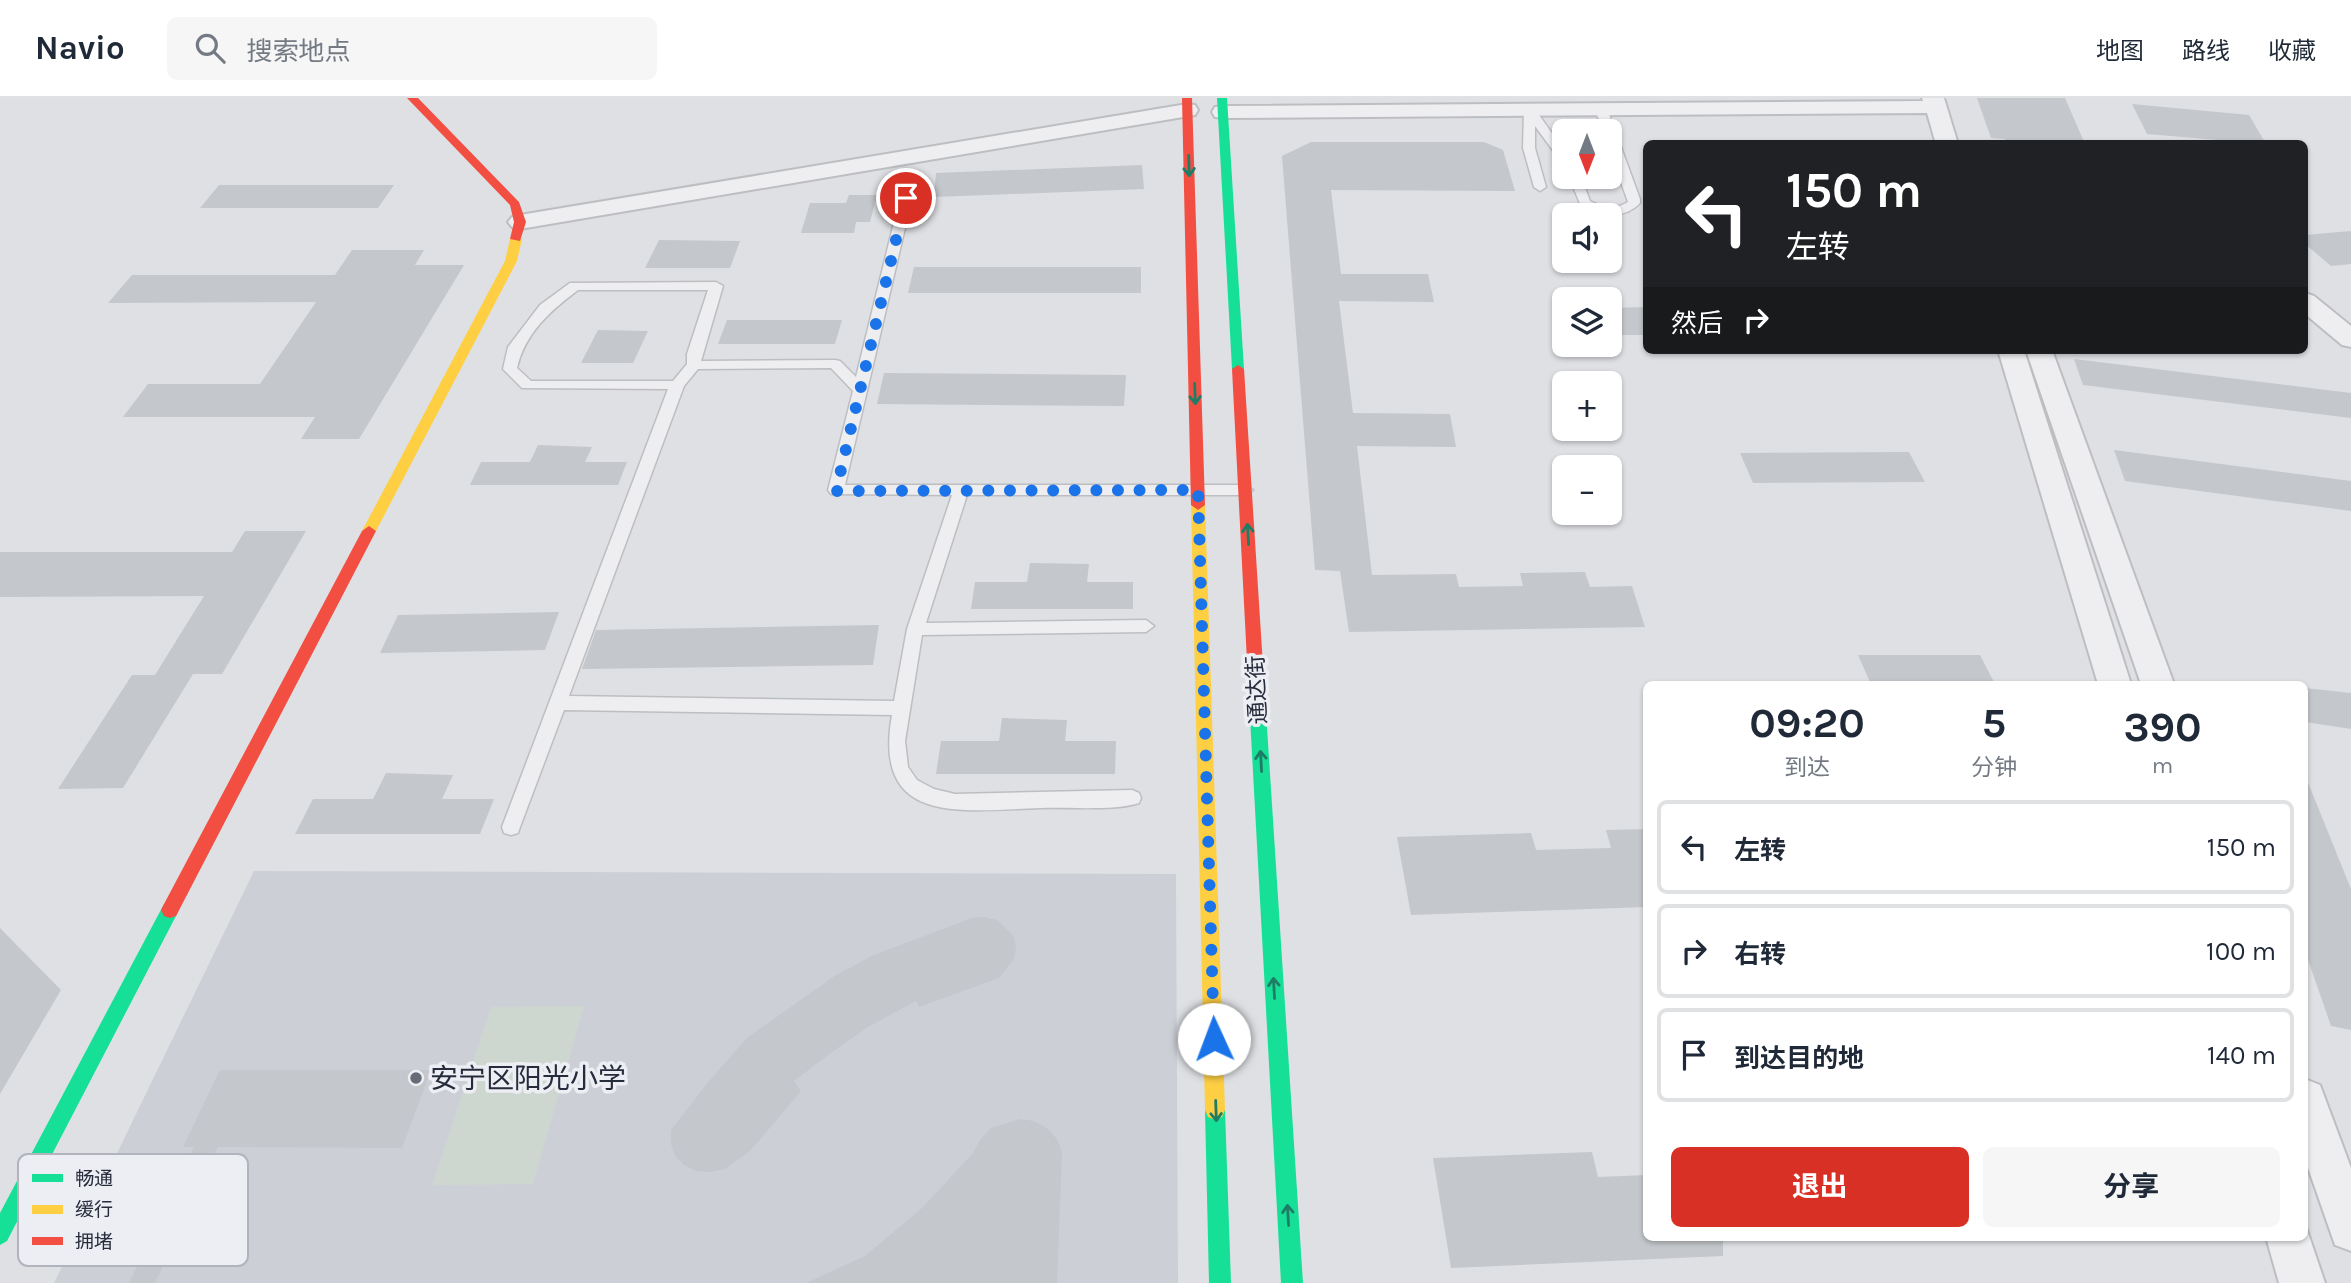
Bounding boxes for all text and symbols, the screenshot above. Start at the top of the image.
search box [167,17,657,80]
text: Navio [35,29,125,67]
icon: search [191,29,229,67]
text: 搜索地点 [247,36,351,67]
text: 地图 [2096,37,2144,65]
text: 路线 [2182,37,2230,65]
text: 收藏 [2268,37,2316,65]
north arrow [1552,119,1622,189]
map controls [1552,119,1622,525]
one-way arrow [1182,154,1196,177]
text: 150 m [1786,162,1922,219]
pin [876,168,936,228]
icon: left [1671,168,1762,259]
icon: arrive [887,179,925,217]
button: sound [1552,203,1622,273]
text: 左转 [1786,229,1850,266]
button: layers [1552,287,1622,357]
icon: right [1737,301,1775,339]
text: 然后 [1671,308,1723,339]
button: + [1552,371,1622,441]
one-way arrow [1189,382,1202,405]
button: − [1552,455,1622,525]
one-way arrow [1241,523,1254,545]
street label: 通达街 [1242,655,1272,725]
text: 09:20 [1749,698,1865,748]
text: 5 [1982,698,2006,748]
text: 390 [2123,702,2202,752]
one-way arrow [1254,750,1267,772]
text: m [2152,752,2173,779]
text: 到达 [1784,754,1830,781]
text: 分钟 [1971,754,2017,781]
icon: left [1675,828,1713,866]
text: 150 m [2207,832,2276,863]
text: 左转 [1734,835,1786,866]
icon: right [1675,932,1713,970]
text: 100 m [2206,936,2276,967]
text: 右转 [1734,939,1786,970]
one-way arrow [1268,977,1281,1000]
position arrow [1177,1002,1251,1076]
icon: arrive [1675,1036,1713,1074]
text: 140 m [2207,1040,2276,1071]
text: 到达目的地 [1734,1043,1864,1074]
place label: 安宁区阳光小学 [430,1062,626,1095]
marker: 安宁区阳光小学 [408,1070,424,1086]
one-way arrow [1209,1099,1222,1122]
button: 退出 [1671,1147,1969,1227]
button: 分享 [1983,1147,2280,1227]
legend [18,1154,248,1266]
text: 畅通 [75,1168,113,1190]
text: 缓行 [75,1199,113,1221]
one-way arrow [1281,1204,1294,1227]
text: 拥堵 [75,1231,113,1253]

